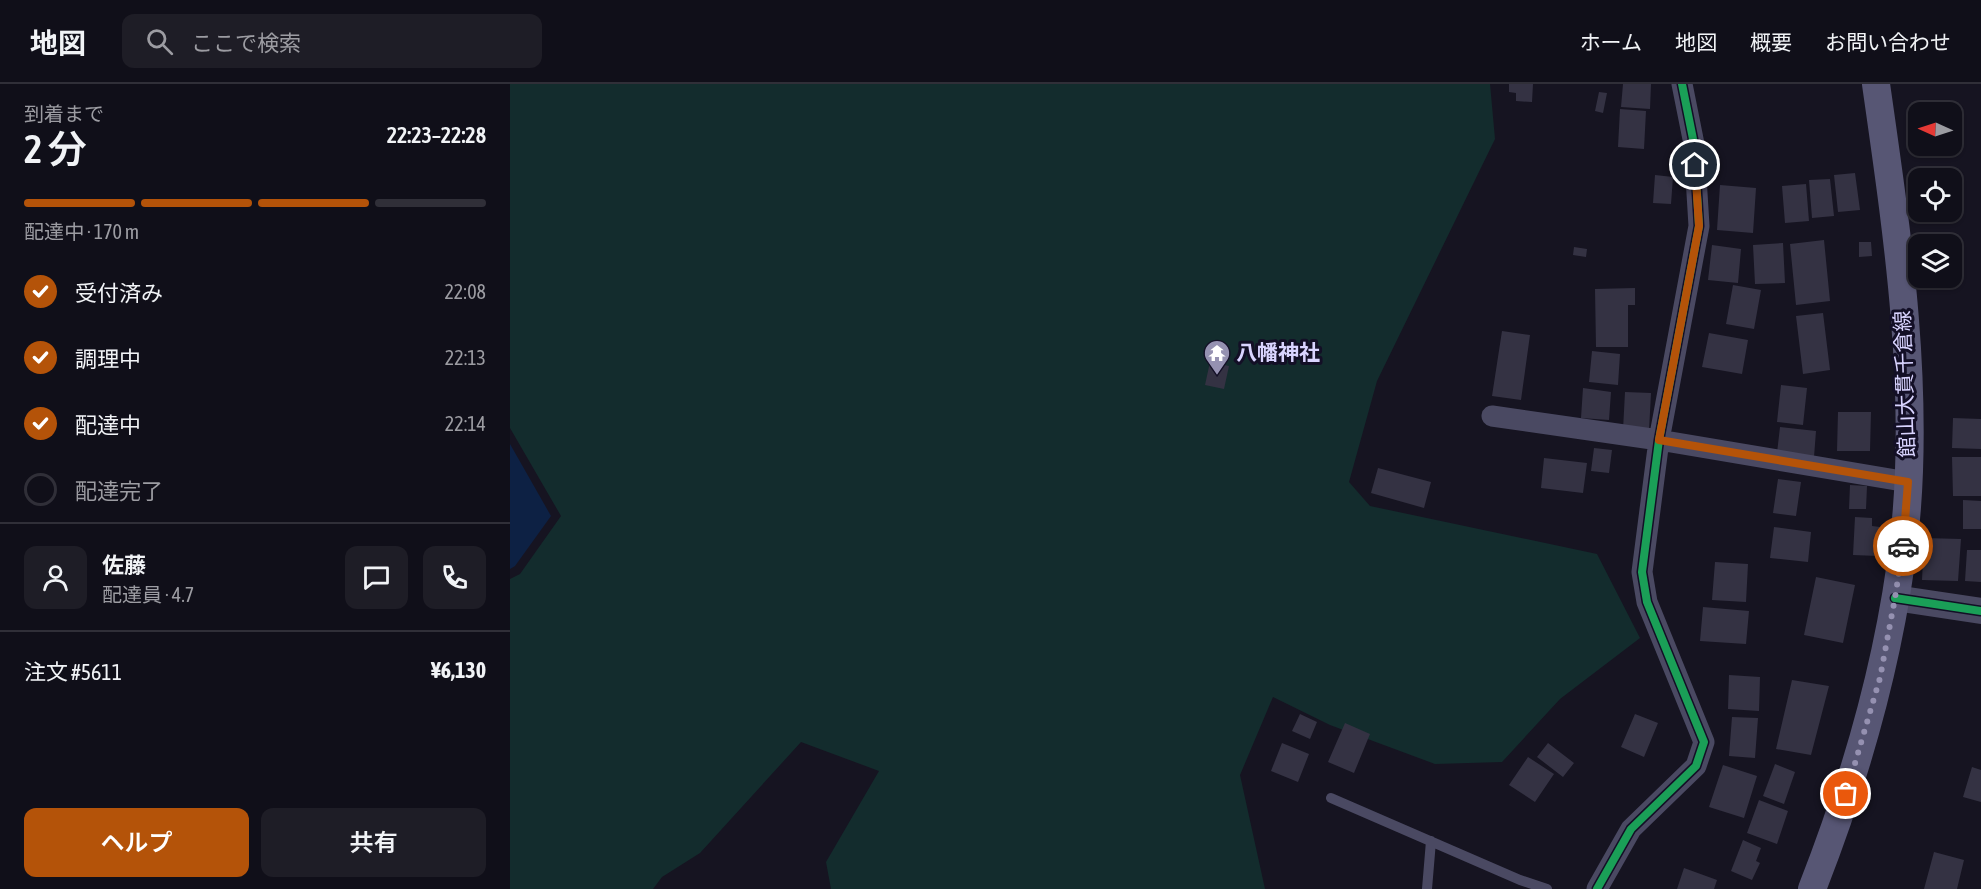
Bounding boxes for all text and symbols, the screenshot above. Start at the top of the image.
search box [122,14,542,68]
icon: search [143,25,176,58]
text: 地図 [30,27,86,59]
text: ここで検索 [191,30,301,56]
text: ホーム [1580,30,1642,54]
text: 地図 [1675,30,1717,54]
text: 概要 [1750,30,1792,54]
text: お問い合わせ [1825,30,1951,54]
text: 到着まで [24,102,104,125]
north arrow [1908,102,1962,156]
map controls [1908,102,1962,288]
text: 22:23–22:28 [387,122,486,148]
text: 2 分 [24,127,87,171]
pin [1669,139,1720,190]
icon: home [1678,148,1711,181]
button: locate [1908,168,1962,222]
text: 配達中 · 170 m [24,220,139,243]
button: layers [1908,234,1962,288]
icon: check [24,275,57,308]
text: 受付済み [75,280,163,306]
text: 22:08 [444,280,486,303]
street label: 館山大貫千倉線 [1889,310,1919,458]
temple icon: 八幡神社 [1202,338,1232,376]
place label: 八幡神社 [1236,340,1320,364]
icon: check [24,341,57,374]
text: 調理中 [75,346,141,372]
text: 22:13 [445,346,486,369]
icon: check [24,407,57,440]
text: 配達中 [75,412,141,438]
text: 22:14 [445,412,486,435]
text: 配達完了 [75,478,163,504]
courier [1873,516,1933,576]
icon: car [1887,530,1920,563]
button: person [24,546,87,609]
button: chat [345,546,408,609]
button: phone [423,546,486,609]
text: 佐藤 [102,552,146,578]
text: 配達員 · 4.7 [102,583,194,606]
text: ¥6,130 [431,657,486,683]
text: 注文 #5611 [24,659,122,685]
pin [1820,768,1871,819]
icon: bag [1829,777,1862,810]
button: ヘルプ [24,808,249,877]
button: 共有 [261,808,486,877]

